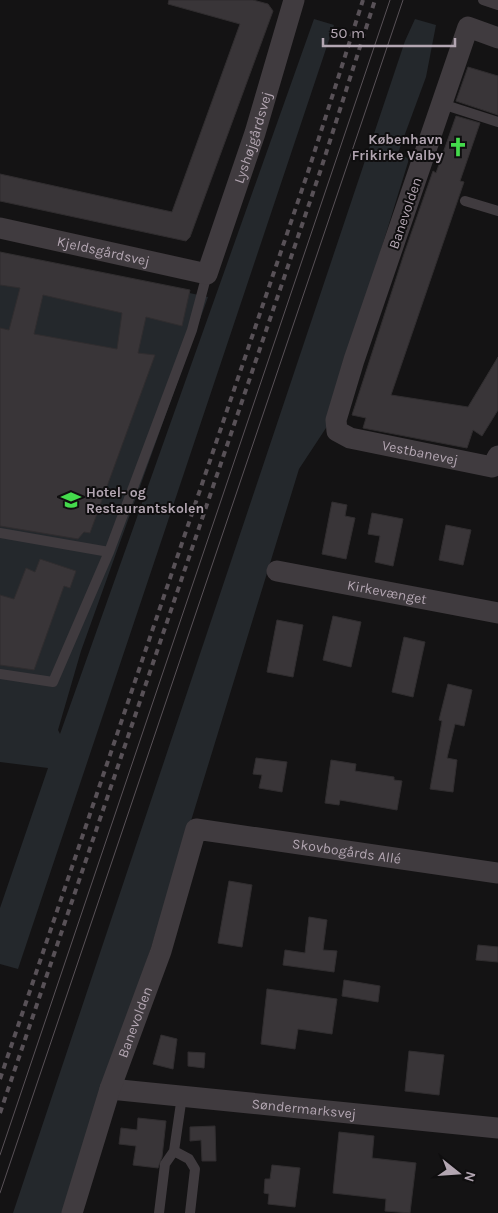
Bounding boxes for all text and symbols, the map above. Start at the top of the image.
scale bar [323,15,456,47]
text: 50 m [330,24,365,42]
street label: Lyshøjgårdsvej [230,90,276,186]
place label: København Frikirke Valby [352,131,443,164]
church icon: København Frikirke Valby [447,136,469,158]
street label: Banevolden [385,175,426,251]
street label: Kjeldsgårdsvej [55,233,151,270]
street label: Vestbanevej [380,437,460,469]
place label: Hotel- og Restaurantskolen [86,484,204,517]
school or university icon: Hotel- og Restaurantskolen [60,489,82,511]
street label: Kirkevænget [346,577,428,608]
street label: Skovbogårds Allé [291,835,402,868]
street label: Banevolden [114,984,156,1060]
street label: Søndermarksvej [251,1095,357,1123]
north arrow [433,1148,483,1198]
text: N [460,1169,480,1184]

